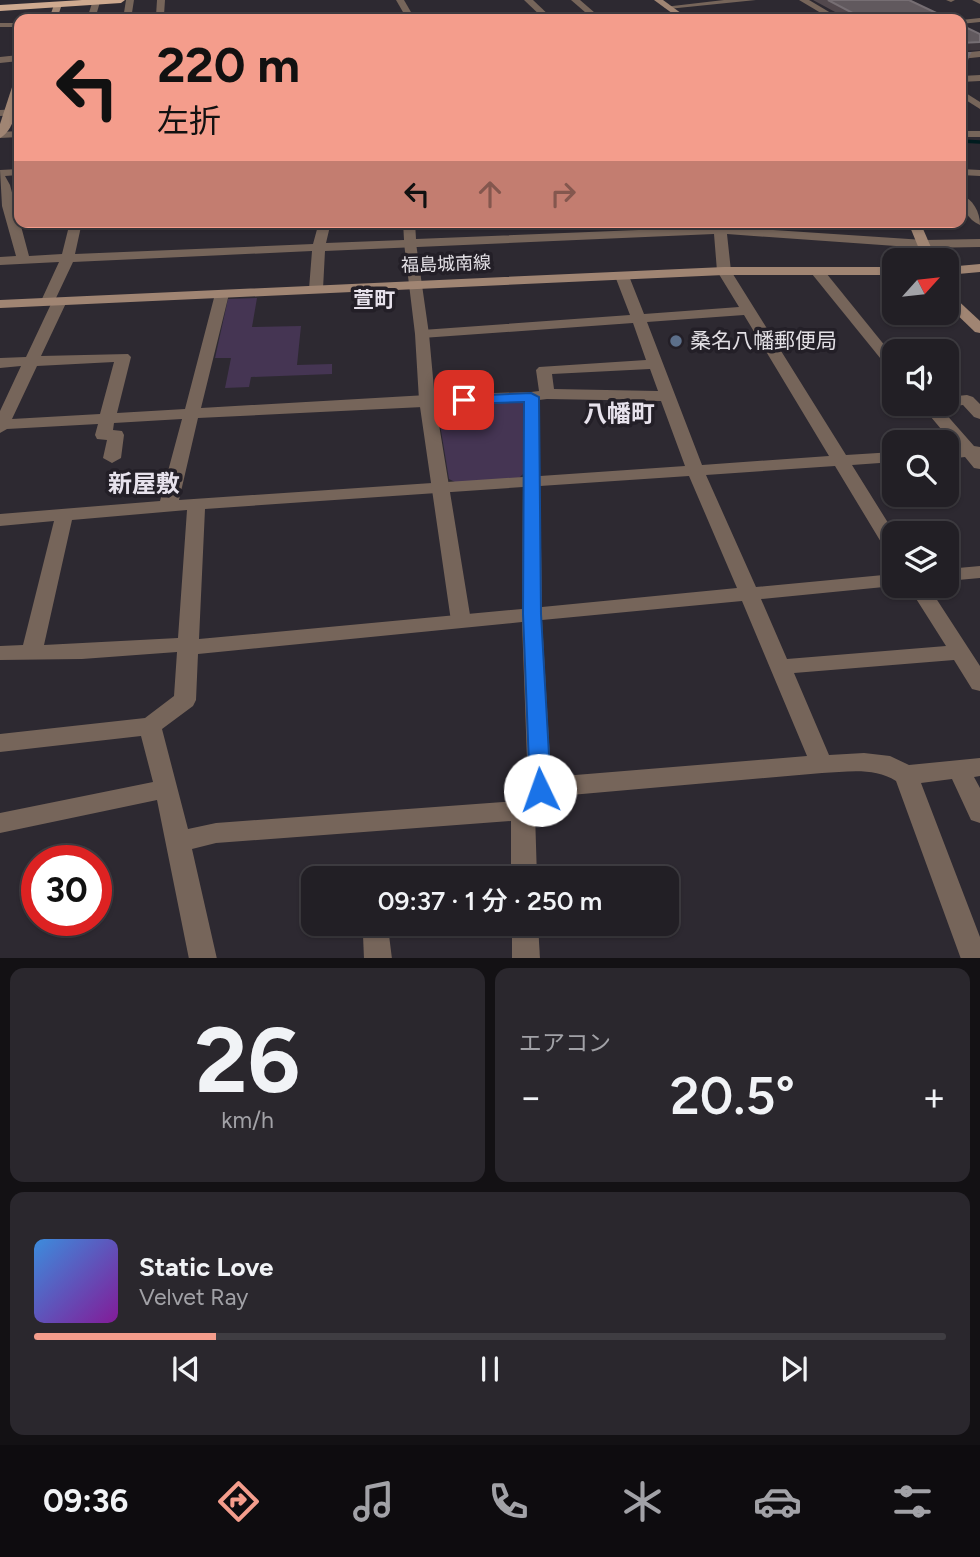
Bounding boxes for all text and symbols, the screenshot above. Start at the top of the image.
text: 220 m [157,35,300,94]
icon: left [42,42,133,133]
text: 左折 [157,102,221,140]
icon: left [398,175,436,213]
icon: ahead [471,175,509,213]
icon: right [544,175,582,213]
north arrow [882,248,959,326]
map controls [882,248,959,598]
street label: 福島城南線 [401,251,491,277]
district label: 萱町 [353,287,395,312]
place label: 桑名八幡郵便局 [690,328,837,353]
marker: 桑名八幡郵便局 [668,333,684,349]
button: sound [882,339,959,416]
pin [434,370,494,430]
icon: arrive [445,381,483,419]
district label: 八幡町 [583,399,655,428]
button: search [882,430,959,507]
district label: 新屋敷 [108,469,180,498]
button: layers [882,521,959,598]
position arrow [503,753,577,827]
speed limit sign: 30 [21,845,112,936]
text: 09:37 · 1 分 · 250 m [378,885,602,917]
text: 26 [195,1006,300,1115]
text: エアコン [519,1029,611,1057]
text: 20.5° [670,1065,795,1127]
text: − [519,1074,543,1120]
text: + [922,1074,946,1120]
text: km/h [221,1106,274,1134]
text: Static Love [139,1251,273,1283]
text: Velvet Ray [139,1283,248,1311]
icon: previous [167,1350,205,1388]
icon: pause [471,1350,509,1388]
icon: next [775,1350,813,1388]
icon: directions [214,1477,263,1526]
icon: music [349,1477,398,1526]
icon: phone [484,1477,533,1526]
icon: climate [618,1477,667,1526]
icon: car [753,1477,802,1526]
icon: filters [888,1477,937,1526]
text: 09:36 [43,1482,128,1520]

